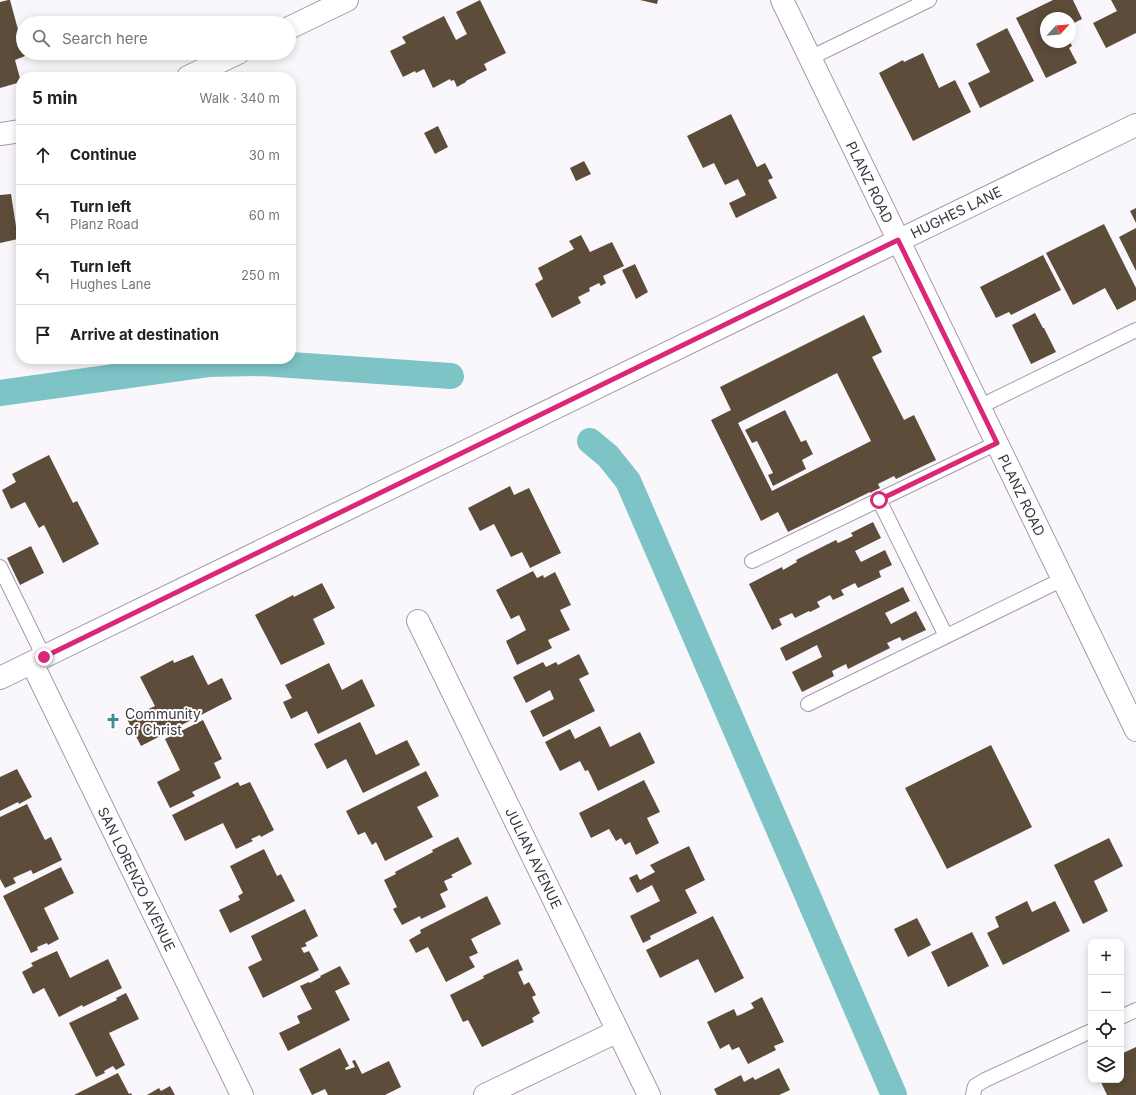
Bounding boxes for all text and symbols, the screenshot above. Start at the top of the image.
north arrow [1040,12,1076,48]
search box [16,16,296,60]
icon: search [30,27,52,49]
text: Search here [62,29,148,48]
text: 5 min [32,88,78,108]
text: Walk · 340 m [200,90,280,106]
street label: PLANZ ROAD [843,138,897,226]
icon: ahead [32,144,54,166]
text: Continue [70,145,137,164]
text: 30 m [249,147,280,163]
street label: HUGHES LANE [908,183,1004,241]
text: Turn left [70,197,131,216]
icon: left [32,204,54,226]
text: 60 m [249,207,280,223]
text: Planz Road [70,216,139,232]
text: Turn left [70,257,131,276]
icon: left [32,264,54,286]
text: 250 m [241,267,280,283]
text: Hughes Lane [70,276,151,292]
icon: arrive [32,324,54,346]
text: Arrive at destination [70,325,219,344]
street label: PLANZ ROAD [995,451,1049,539]
route start [870,491,888,509]
route end [35,648,53,666]
place label: Community of Christ [125,705,201,738]
church icon: Community of Christ [104,712,122,730]
street label: SAN LORENZO AVENUE [95,804,179,954]
street label: JULIAN AVENUE [502,805,566,911]
map controls [1088,939,1124,1083]
button: + [1088,939,1124,975]
button: − [1088,975,1124,1011]
button: locate [1088,1011,1124,1047]
button: layers [1088,1047,1124,1083]

